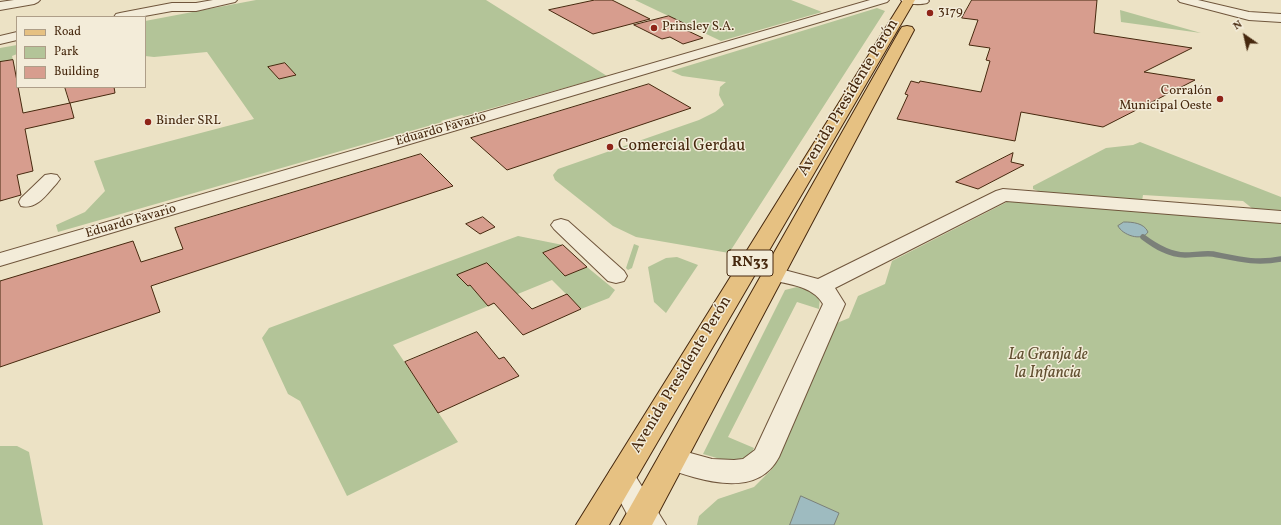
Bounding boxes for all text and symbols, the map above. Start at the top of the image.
place label: 3179 [938,5,963,21]
marker: 3179 [925,8,935,18]
legend [16,16,146,88]
street label: Avenida Presidente Perón [794,16,904,180]
north arrow [1225,16,1265,56]
text: N [1231,17,1246,34]
place label: Prinsley S.A. [662,20,734,36]
marker: Prinsley S.A. [649,23,659,33]
text: Road [54,24,81,40]
text: Park [54,44,79,60]
text: Building [54,64,99,80]
place label: Corralón Municipal Oeste [1119,84,1212,115]
marker: Corralón Municipal Oeste [1215,94,1225,104]
street label: Eduardo Favario [394,110,488,150]
place label: Binder SRL [156,114,221,130]
marker: Binder SRL [143,117,153,127]
place label: Comercial Gerdau [618,137,745,157]
marker: Comercial Gerdau [605,142,615,152]
street label: Eduardo Favario [84,202,178,242]
road number: RN33 [727,250,773,276]
street label: Avenida Presidente Perón [627,293,737,457]
park label: La Granja de la Infancia [1008,346,1088,384]

